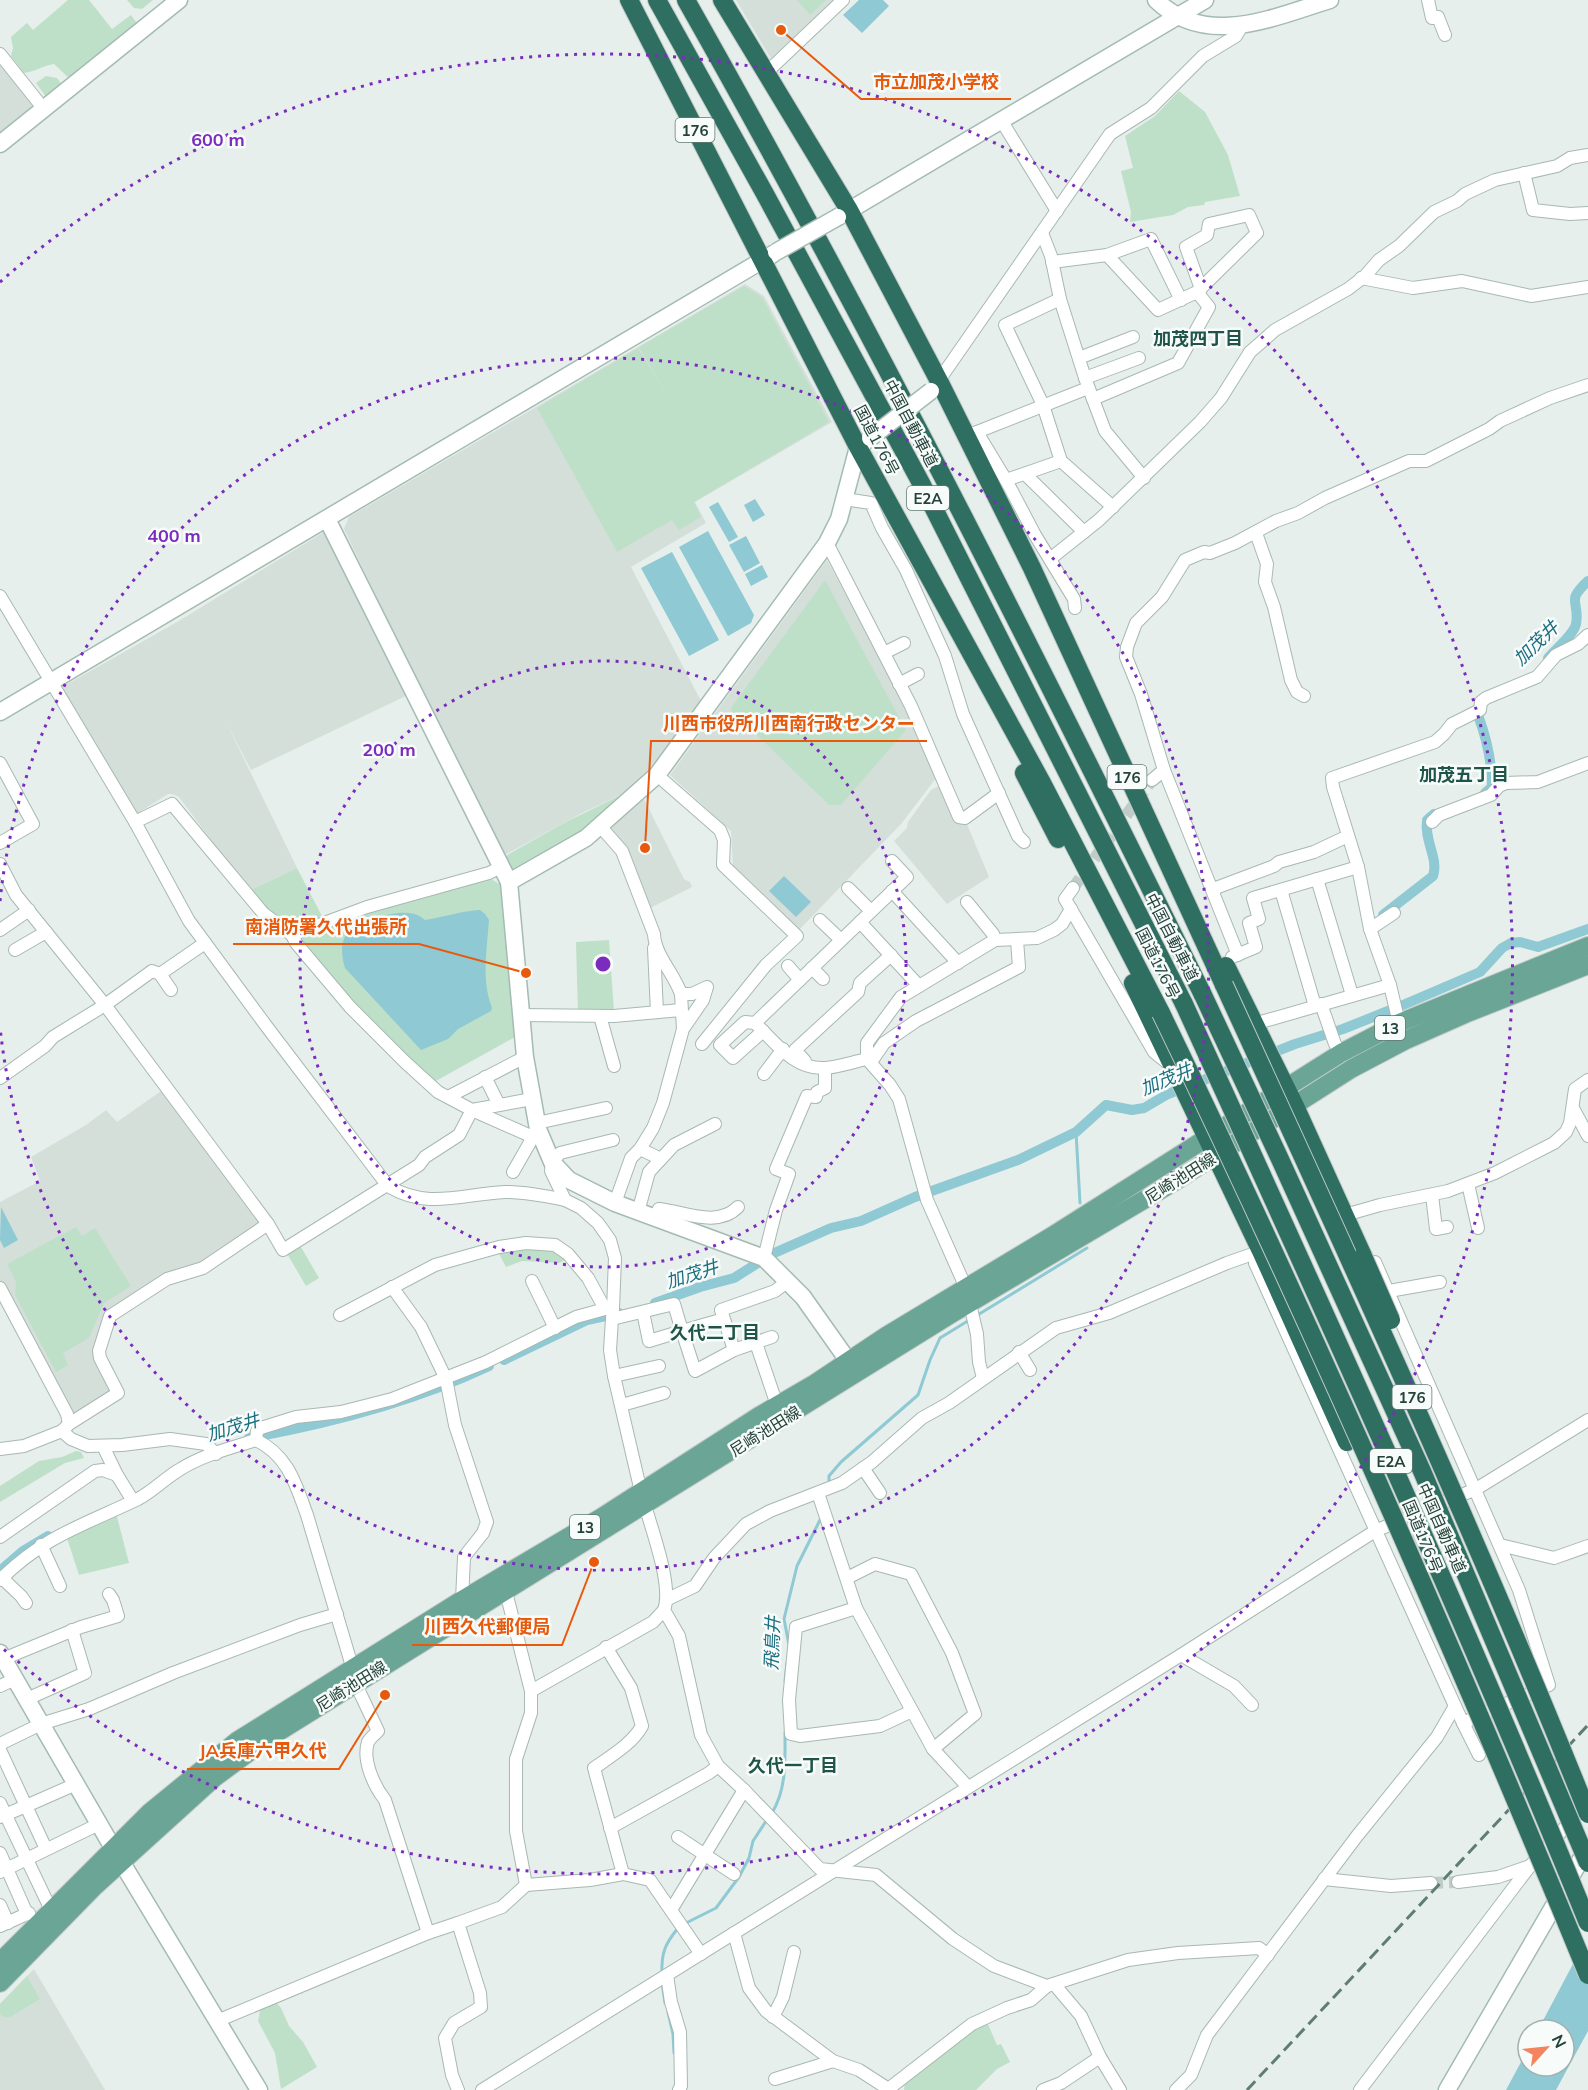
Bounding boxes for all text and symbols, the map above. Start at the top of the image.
callout: 市立加茂小学校 [861,63,1011,99]
text: 市立加茂小学校 [873,70,999,93]
road number: 176 [676,118,714,142]
text: 600 m [191,128,245,151]
district label: 加茂四丁目 [1153,327,1243,350]
street label: 中国自動車道 [880,376,942,470]
street label: 国道176号 [850,401,904,479]
road number: E2A [907,486,949,510]
text: 400 m [147,524,201,547]
water label: 加茂井 [1509,615,1565,670]
callout: 川西市役所川西南行政センター [651,705,927,741]
text: 川西市役所川西南行政センター [663,712,915,735]
text: 200 m [362,738,416,761]
district label: 加茂五丁目 [1419,763,1509,786]
road number: 176 [1108,765,1146,789]
street label: 中国自動車道 [1141,890,1203,984]
callout: 南消防署久代出張所 [233,908,419,944]
text: 南消防署久代出張所 [245,915,407,938]
street label: 国道176号 [1132,924,1184,1002]
centre of rings [593,954,613,974]
road number: 13 [1375,1016,1405,1040]
water label: 加茂井 [1137,1057,1197,1100]
street label: 尼崎池田線 [1141,1148,1219,1208]
water label: 加茂井 [663,1254,723,1293]
district label: 久代二丁目 [670,1321,760,1344]
road number: 176 [1392,1385,1432,1409]
street label: 尼崎池田線 [726,1401,804,1461]
water label: 加茂井 [204,1408,264,1446]
road number: E2A [1370,1449,1412,1473]
street label: 中国自動車道 [1413,1480,1471,1576]
street label: 国道176号 [1399,1497,1447,1575]
road number: 13 [570,1515,600,1539]
callout: 川西久代郵便局 [412,1609,562,1645]
water label: 飛鳥井 [760,1614,785,1670]
text: 川西久代郵便局 [424,1615,550,1638]
street label: 尼崎池田線 [312,1656,390,1716]
callout: JA兵庫六甲久代 [187,1733,339,1769]
text: JA兵庫六甲久代 [199,1739,327,1762]
district label: 久代一丁目 [748,1754,838,1777]
north arrow [1516,2018,1576,2078]
text: N [1548,2031,1571,2051]

